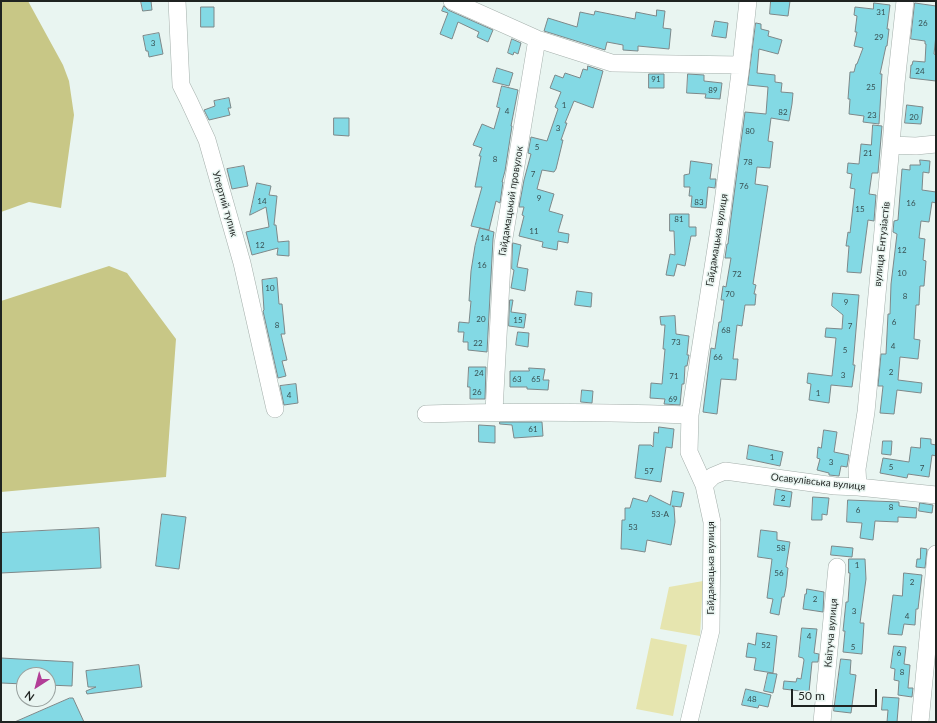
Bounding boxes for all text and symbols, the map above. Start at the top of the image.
house number: 31 [876,7,886,17]
house number: 26 [918,18,928,28]
house number: 29 [874,32,884,42]
house number: 3 [151,38,155,48]
house number: 24 [915,66,925,76]
house number: 91 [651,74,661,84]
house number: 25 [866,82,876,92]
house number: 89 [708,85,718,95]
house number: 1 [562,100,566,110]
house number: 4 [505,106,509,116]
house number: 82 [778,107,788,117]
house number: 23 [867,110,877,120]
house number: 20 [909,112,919,122]
house number: 3 [556,123,560,133]
house number: 80 [745,126,755,136]
house number: 5 [535,142,539,152]
street label: Гайдамацький провулок [496,145,526,257]
house number: 21 [863,148,873,158]
house number: 8 [493,154,497,164]
house number: 78 [743,157,753,167]
house number: 7 [531,169,535,179]
street label: Упертий тупик [210,170,240,238]
house number: 76 [739,181,749,191]
house number: 9 [537,193,541,203]
street label: Гайдамацька вулиця [704,193,730,287]
house number: 14 [257,196,267,206]
house number: 83 [694,197,704,207]
house number: 16 [906,198,916,208]
street label: вулиця Ентузіастів [872,201,892,287]
house number: 15 [855,204,865,214]
house number: 81 [674,214,684,224]
house number: 11 [529,226,539,236]
house number: 14 [480,233,490,243]
house number: 12 [255,240,265,250]
house number: 12 [897,245,907,255]
house number: 16 [477,260,487,270]
house number: 10 [897,268,907,278]
house number: 72 [732,269,742,279]
house number: 10 [265,283,275,293]
house number: 70 [725,289,735,299]
house number: 8 [903,291,907,301]
house number: 9 [844,297,848,307]
house number: 20 [476,314,486,324]
house number: 15 [513,315,523,325]
house number: 6 [892,317,896,327]
house number: 8 [275,320,279,330]
house number: 7 [848,321,852,331]
house number: 68 [721,325,731,335]
house number: 73 [671,337,681,347]
house number: 22 [473,338,483,348]
house number: 4 [891,341,895,351]
house number: 5 [843,345,847,355]
house number: 66 [713,352,723,362]
house number: 2 [889,367,893,377]
house number: 24 [474,368,484,378]
house number: 3 [841,370,845,380]
house number: 71 [669,371,679,381]
house number: 63 [512,374,522,384]
house number: 65 [531,374,541,384]
house number: 26 [472,387,482,397]
house number: 1 [816,388,820,398]
house number: 4 [287,390,291,400]
house number: 69 [668,394,678,404]
house number: 61 [528,424,538,434]
house number: 1 [770,452,774,462]
house number: 3 [829,457,833,467]
house number: 5 [889,462,893,472]
house number: 7 [920,463,924,473]
house number: 57 [644,466,654,476]
street label: Осавулівська вулиця [770,471,866,493]
house number: 2 [781,493,785,503]
house number: 8 [889,502,893,512]
house number: 6 [856,505,860,515]
house number: 53-А [651,509,669,519]
street label: Гайдамацька вулиця [705,521,717,615]
house number: 53 [628,522,638,532]
house number: 58 [776,543,786,553]
house number: 1 [855,560,859,570]
house number: 56 [774,568,784,578]
house number: 2 [910,577,914,587]
house number: 2 [813,594,817,604]
street label: Квітуча вулиця [822,598,840,668]
house number: 3 [852,606,856,616]
house number: 4 [905,611,909,621]
house number: 4 [807,631,811,641]
house number: 52 [761,640,771,650]
house number: 5 [851,642,855,652]
house number: 6 [897,648,901,658]
north arrow [16,667,56,707]
house number: 8 [900,667,904,677]
scale bar [793,681,879,707]
text: 50 m [798,688,825,703]
text: N [22,689,36,704]
house number: 48 [747,694,757,704]

